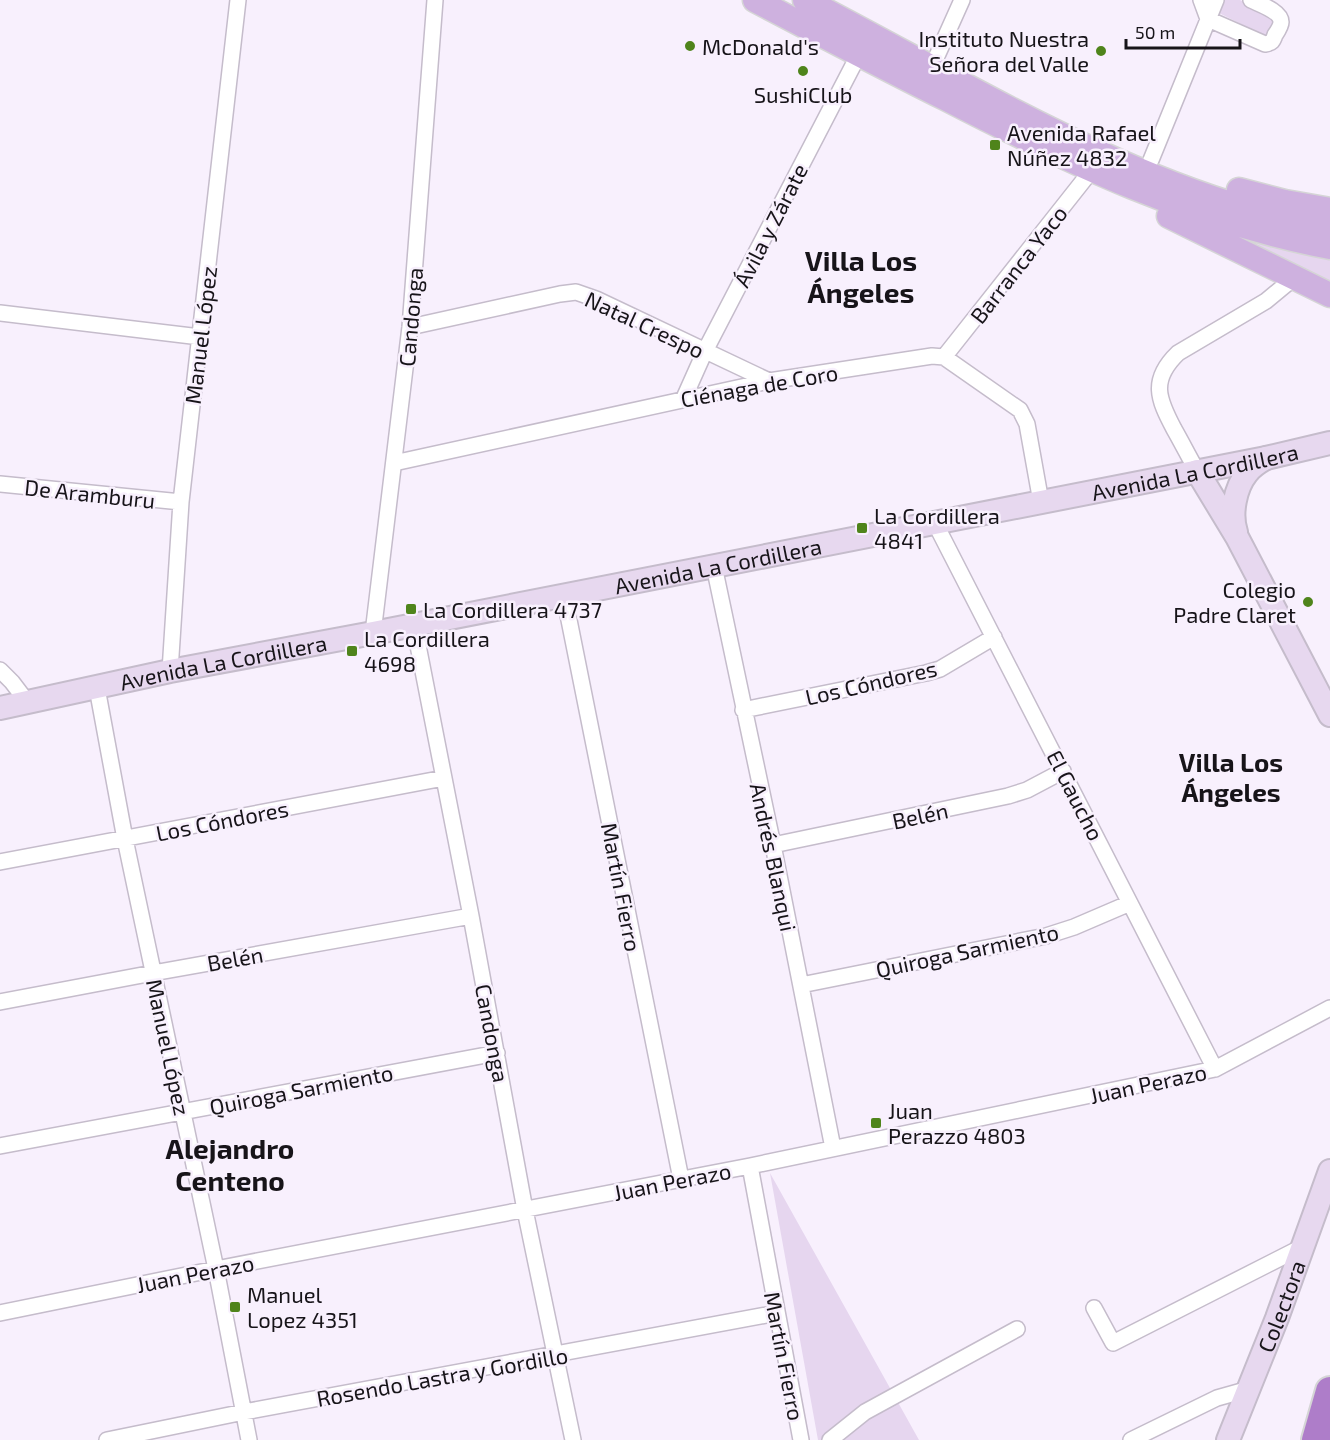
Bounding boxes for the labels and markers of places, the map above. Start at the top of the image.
place label: Instituto Nuestra Señora del Valle [918,25,1089,76]
place label: McDonald's [702,33,819,59]
marker: McDonald's [683,39,697,53]
marker: Instituto Nuestra Señora del Valle [1094,44,1108,58]
marker: SushiClub [796,64,810,78]
place label: SushiClub [754,81,852,107]
place label: Avenida Rafael Núñez 4832 [1007,119,1156,170]
marker: Avenida Rafael Núñez 4832 [988,138,1002,152]
place label: La Cordillera 4841 [874,502,1000,553]
marker: La Cordillera 4841 [855,521,869,535]
place label: Colegio Padre Claret [1173,576,1296,627]
marker: Colegio Padre Claret [1301,595,1315,609]
place label: La Cordillera 4737 [423,596,602,622]
marker: La Cordillera 4737 [404,602,418,616]
place label: La Cordillera 4698 [364,625,490,676]
marker: La Cordillera 4698 [345,644,359,658]
place label: Juan Perazzo 4803 [888,1097,1026,1148]
marker: Juan Perazzo 4803 [869,1116,883,1130]
place label: Manuel Lopez 4351 [247,1281,358,1332]
marker: Manuel Lopez 4351 [228,1300,242,1314]

